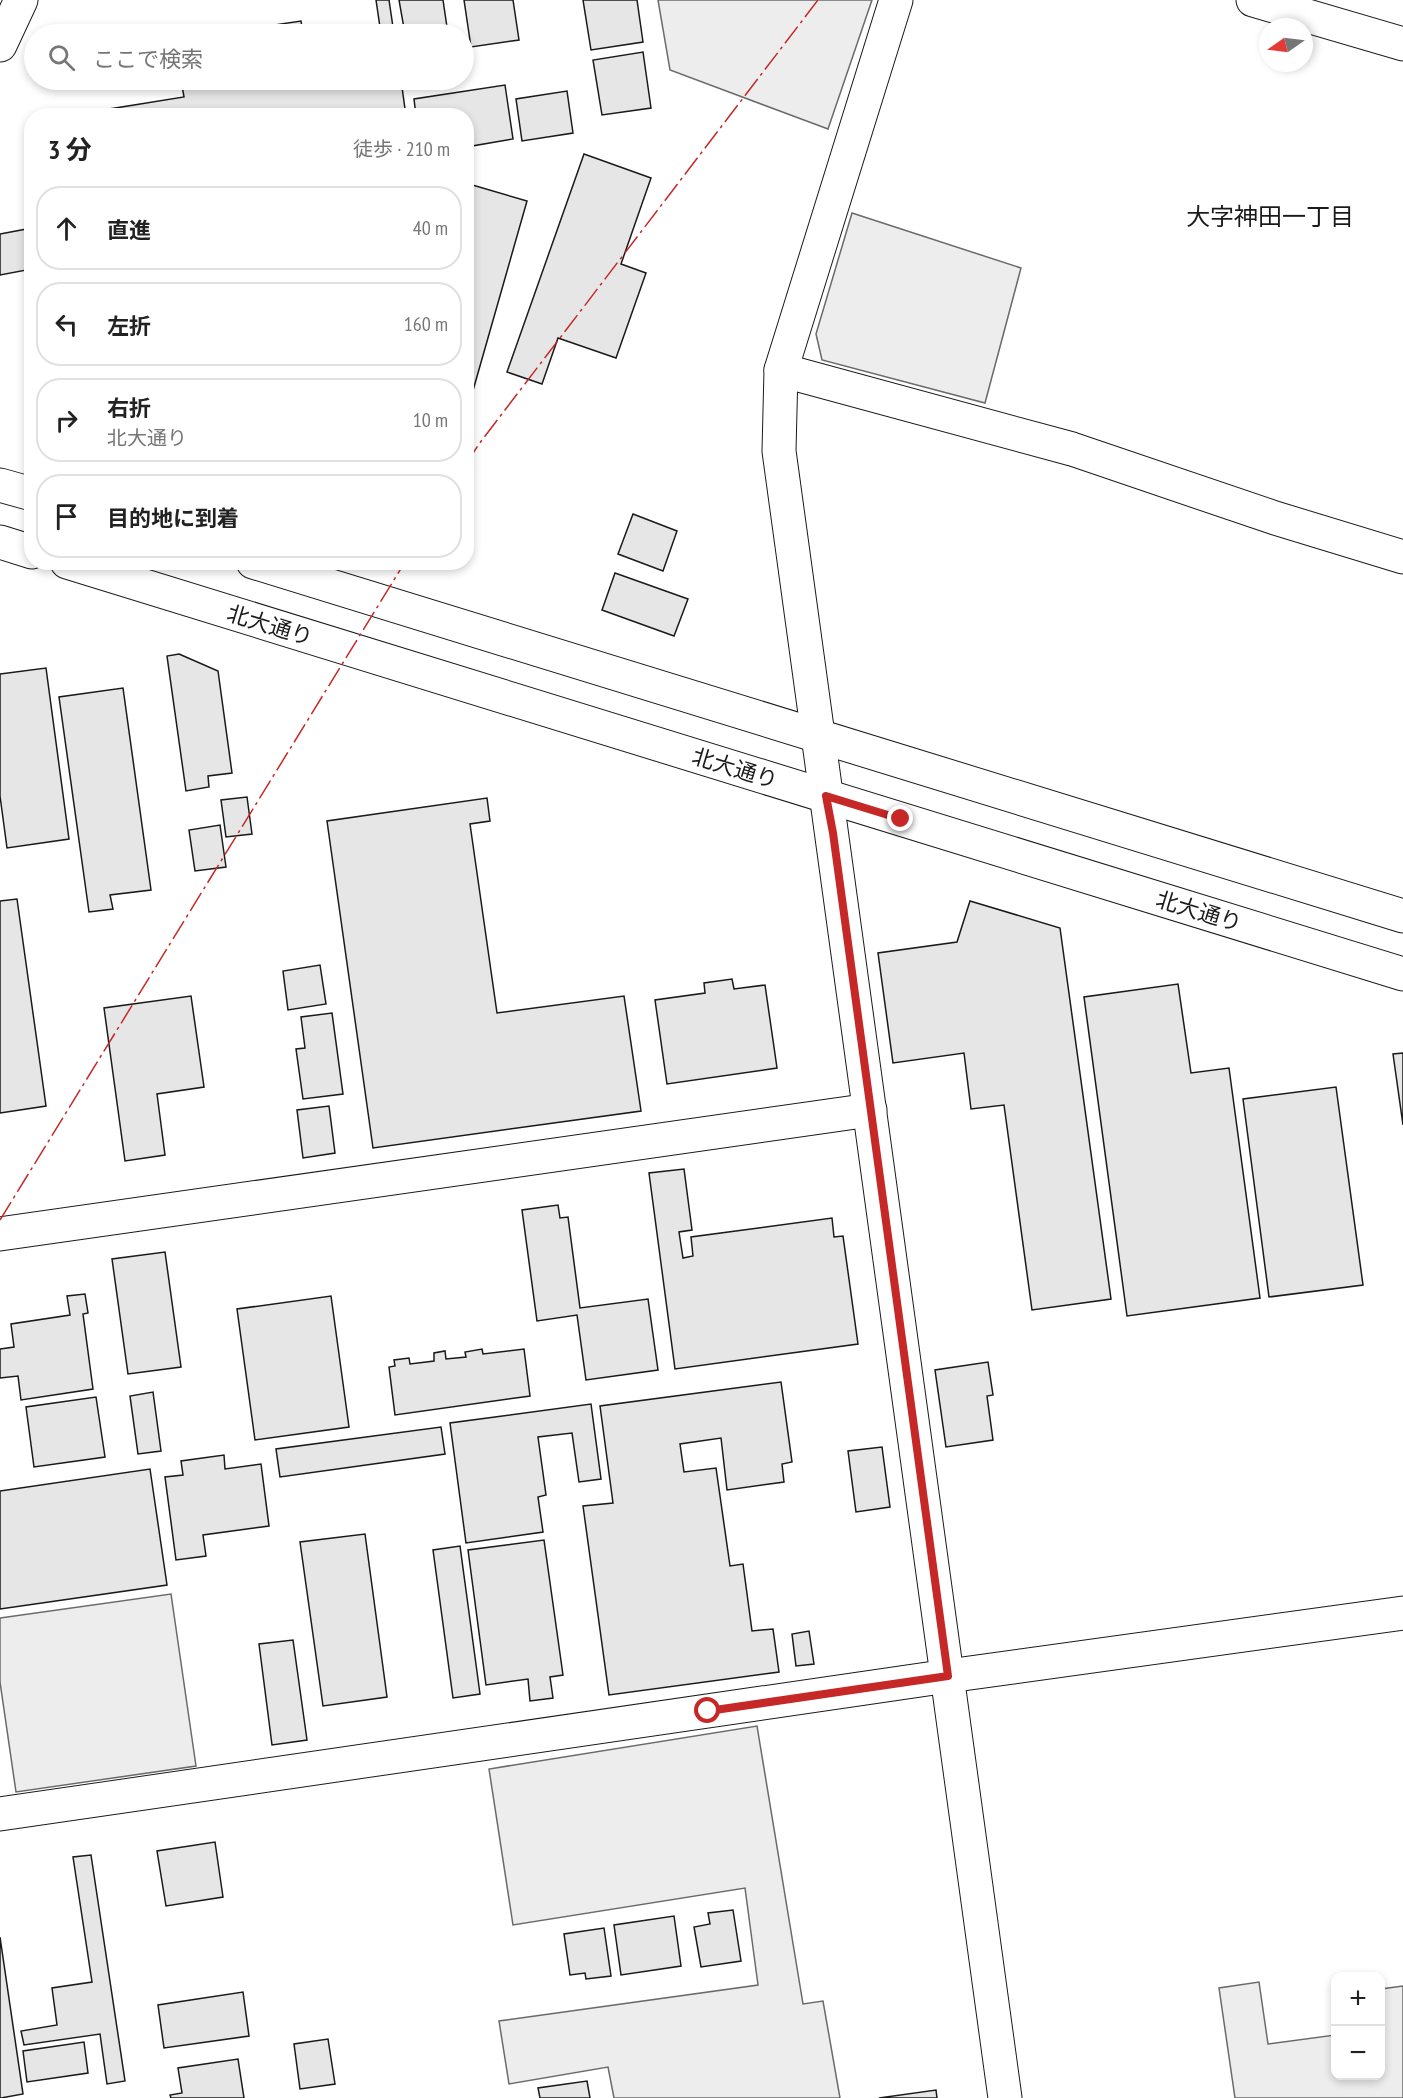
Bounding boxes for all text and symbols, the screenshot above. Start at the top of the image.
north arrow [1259,18,1313,72]
search box [24,24,474,90]
icon: search [45,41,78,74]
text: ここで検索 [93,45,203,73]
text: 3 分 [48,133,92,166]
text: 徒歩 · 210 m [353,136,450,162]
district label: 大字神田一丁目 [1186,201,1354,232]
icon: ahead [50,212,83,245]
text: 40 m [413,215,448,241]
text: 直進 [107,216,151,244]
icon: left [50,308,83,341]
text: 160 m [404,311,448,337]
text: 左折 [107,312,151,340]
text: 右折 [107,394,151,422]
icon: right [50,404,83,437]
text: 10 m [413,407,448,433]
text: 北大通り [107,425,187,451]
icon: arrive [50,500,83,533]
text: 目的地に到着 [107,504,239,532]
street label: 北大通り [224,599,316,651]
street label: 北大通り [689,742,781,794]
route end [887,805,913,831]
street label: 北大通り [1153,885,1245,937]
route start [694,1697,720,1723]
map controls [1331,1972,1385,2080]
button: + [1331,1972,1385,2026]
button: − [1331,2026,1385,2080]

